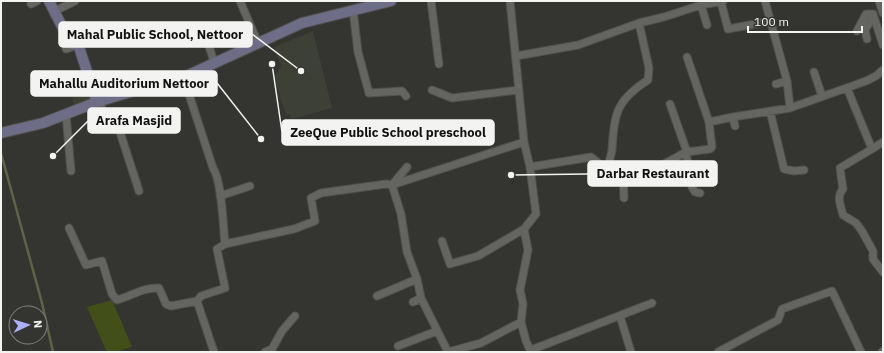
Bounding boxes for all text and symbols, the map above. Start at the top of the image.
scale bar [748,8,862,34]
text: 100 m [754,14,789,29]
callout: Mahal Public School, Nettoor [59,22,252,47]
text: Mahal Public School, Nettoor [67,26,243,43]
callout: Mahallu Auditorium Nettoor [31,71,217,96]
text: Mahallu Auditorium Nettoor [39,75,209,92]
callout: Arafa Masjid [88,108,180,133]
text: Arafa Masjid [96,112,172,129]
callout: ZeeQue Public School preschool [282,120,494,145]
text: ZeeQue Public School preschool [290,124,486,141]
callout: Darbar Restaurant [588,161,717,186]
text: Darbar Restaurant [597,165,709,182]
north arrow [8,305,48,345]
text: N [31,320,45,329]

